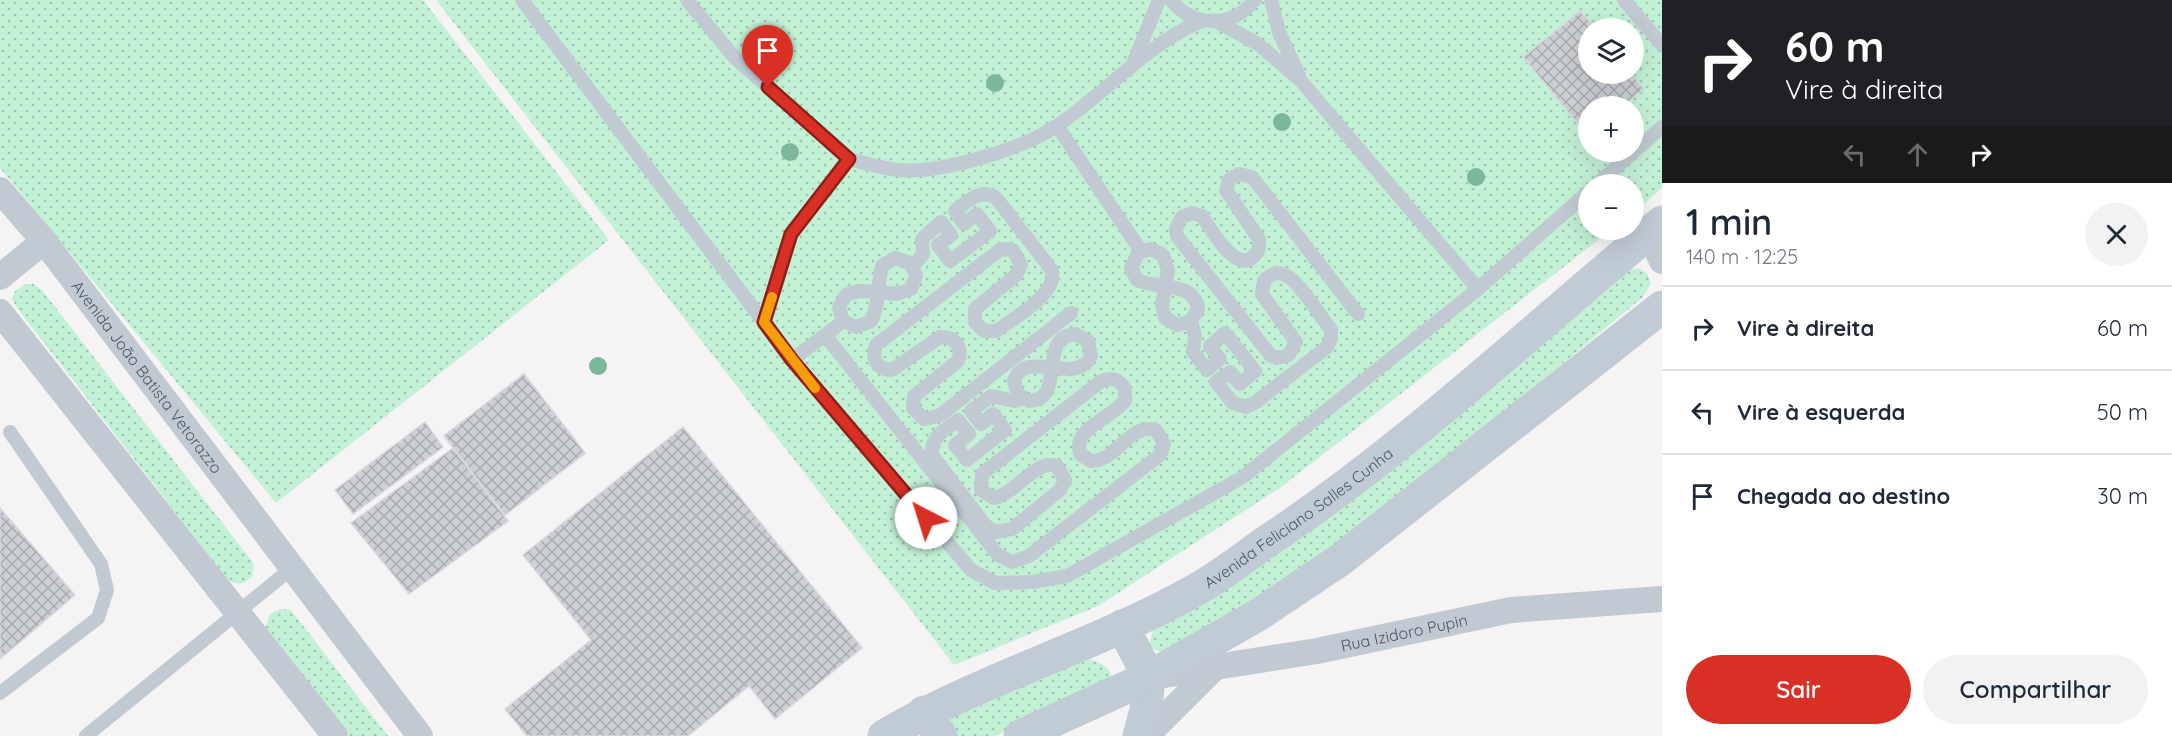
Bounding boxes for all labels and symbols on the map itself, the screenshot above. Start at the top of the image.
pin [742,25,793,87]
street label: Avenida João Batista Vetorazzo [67,276,227,477]
street label: Avenida Feliciano Salles Cunha [1200,443,1397,593]
position arrow [894,486,958,550]
street label: Rua Izidoro Pupin [1339,609,1469,656]

